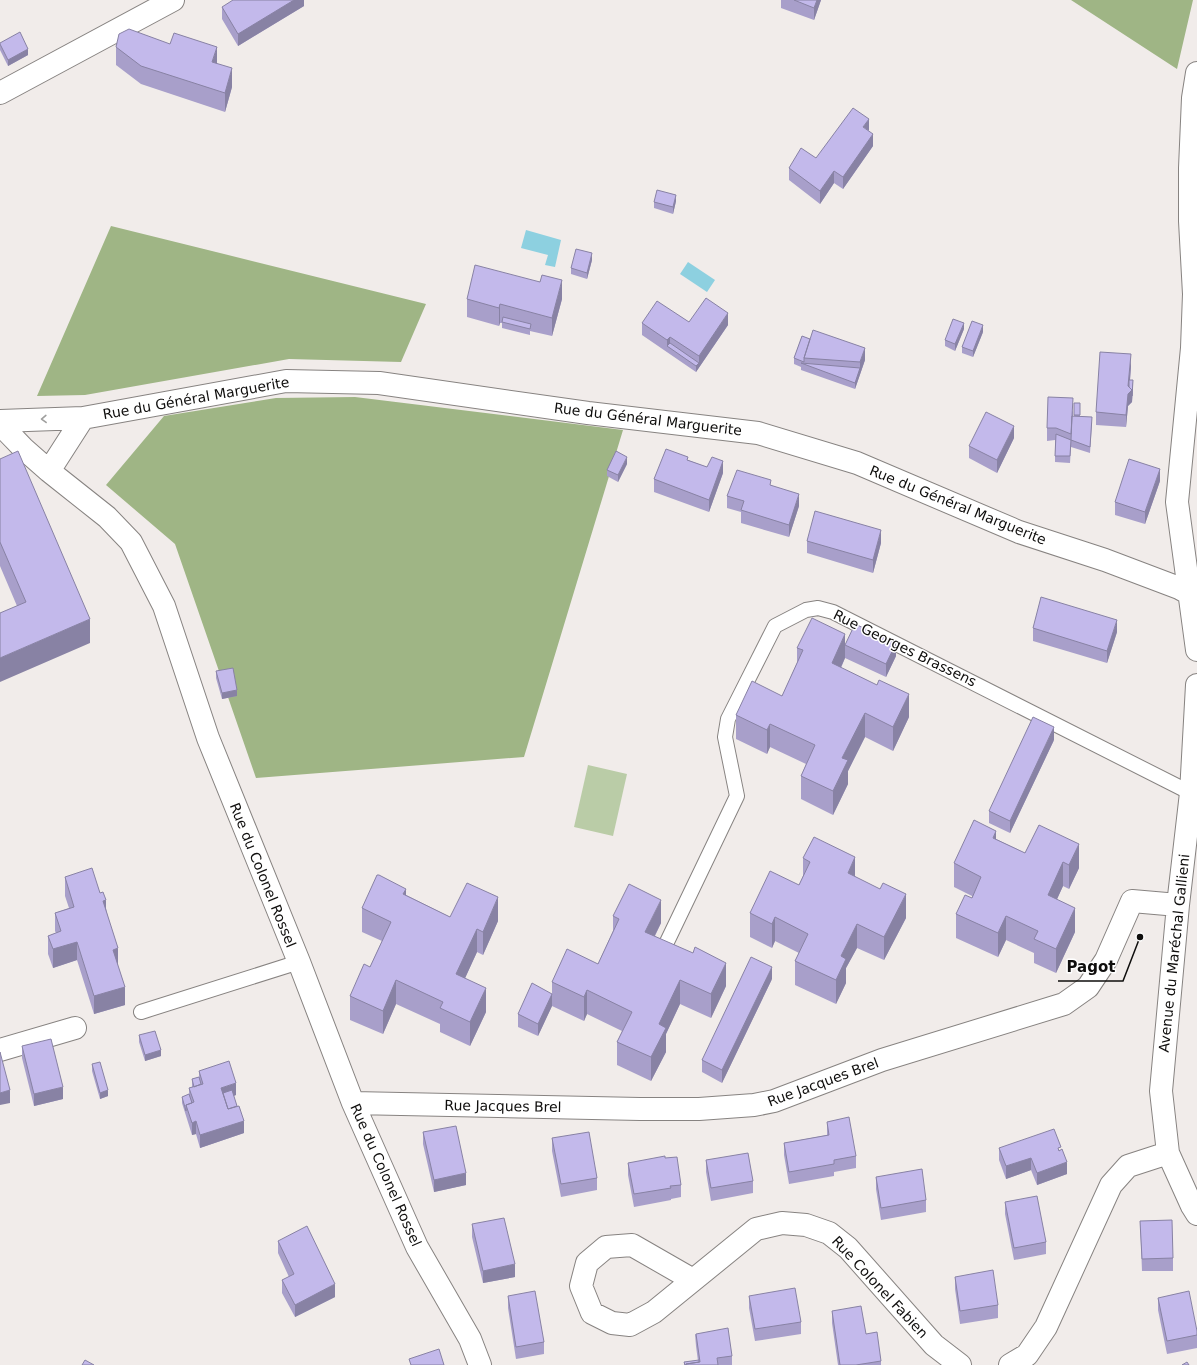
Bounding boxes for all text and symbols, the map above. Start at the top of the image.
street label: Rue du Général Marguerite [101,374,291,422]
street label: Rue du Général Marguerite [553,400,743,438]
one-way arrow [41,415,47,423]
street label: Rue du Général Marguerite [867,462,1049,548]
street label: Rue Georges Brassens [831,606,979,690]
street label: Rue du Colonel Rossel [227,800,299,950]
street label: Avenue du Maréchal Gallieni [1156,853,1192,1053]
callout: Pagot [1058,954,1123,981]
text: Pagot [1067,958,1115,976]
street label: Rue Jacques Brel [765,1054,881,1110]
street label: Rue Jacques Brel [444,1097,562,1115]
street label: Rue du Colonel Rossel [347,1101,425,1249]
street label: Rue Colonel Fabien [829,1233,931,1341]

